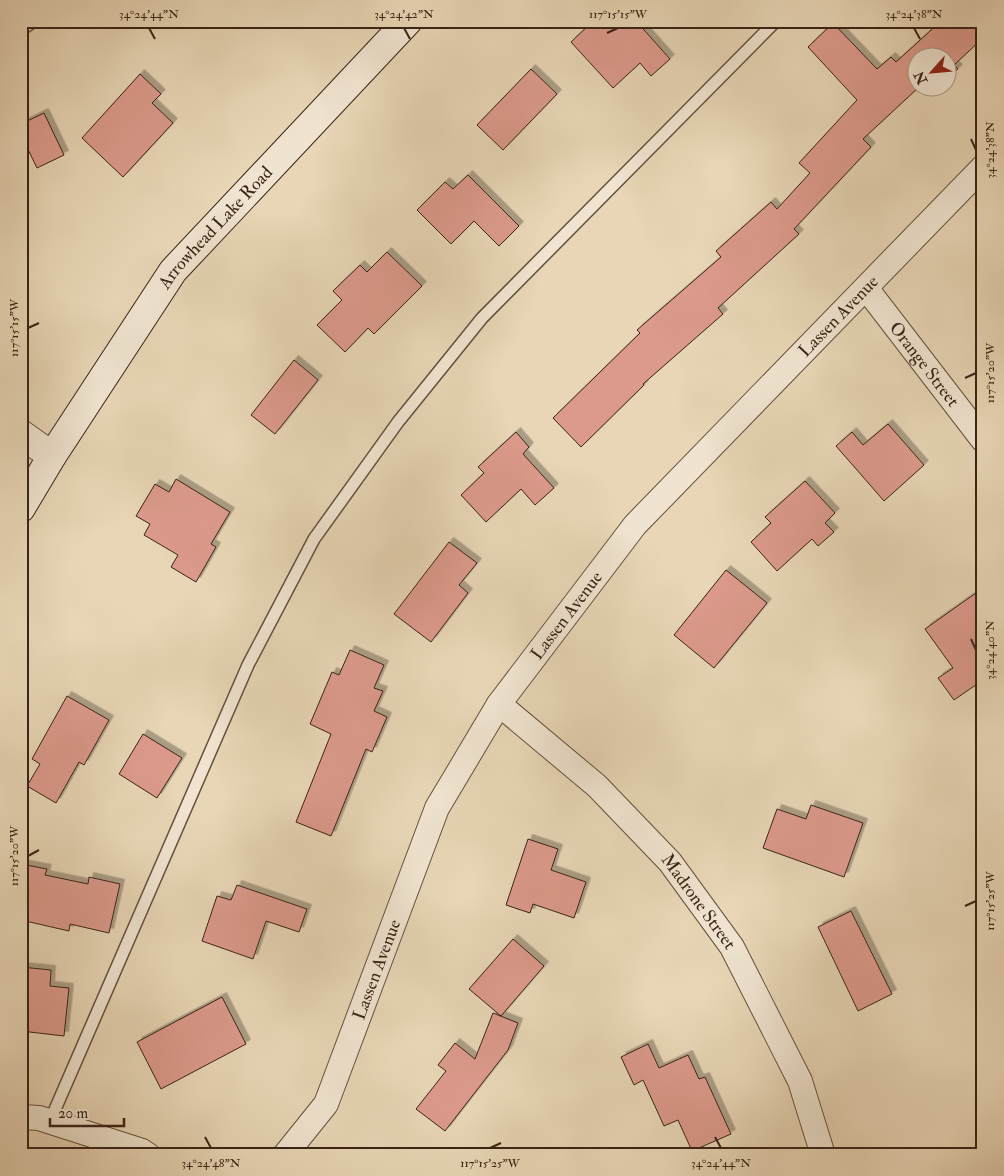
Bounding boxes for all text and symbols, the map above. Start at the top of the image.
text: 34°24'44"N [119,7,179,22]
text: 34°24'42"N [374,7,434,22]
text: 117°15'15"W [589,7,648,22]
text: 34°24'38"N [885,7,943,22]
north arrow [906,48,956,98]
text: N [910,68,932,88]
text: 34°24'38"N [983,121,998,179]
street label: Arrowhead Lake Road [153,161,278,294]
street label: Lassen Avenue [794,270,884,362]
text: 117°15'15"W [7,298,22,357]
street label: Orange Street [884,317,964,412]
text: 117°15'20"W [983,342,998,403]
street label: Lassen Avenue [526,566,608,665]
text: 34°24'40"N [983,620,998,680]
text: 117°15'20"W [7,825,22,886]
street label: Madrone Street [656,849,741,954]
text: 117°15'25"W [983,870,998,931]
street label: Lassen Avenue [348,916,406,1023]
scale bar [50,1096,124,1128]
text: 20 m [58,1104,88,1123]
text: 34°24'48"N [182,1156,241,1171]
text: 117°15'25"W [460,1156,521,1171]
text: 34°24'44"N [691,1156,751,1171]

